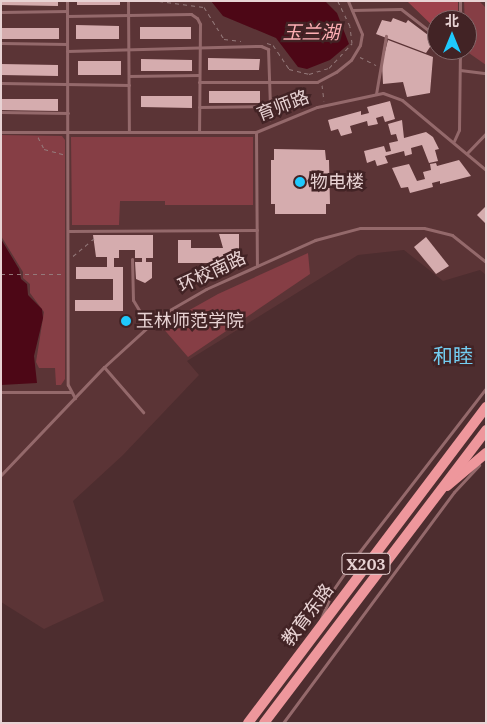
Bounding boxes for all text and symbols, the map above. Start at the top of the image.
north arrow [427,10,477,60]
text: 北 [445,12,459,30]
water label: 玉兰湖 [283,22,339,44]
street label: 育师路 [254,86,312,126]
place label: 物电楼 [310,171,364,193]
marker: 物电楼 [294,176,306,188]
street label: 环校南路 [175,247,249,297]
place label: 玉林师范学院 [136,310,244,332]
marker: 玉林师范学院 [120,315,132,327]
district label: 和睦 [433,343,473,367]
road number: X203 [341,550,391,578]
street label: 教育东路 [278,580,338,650]

